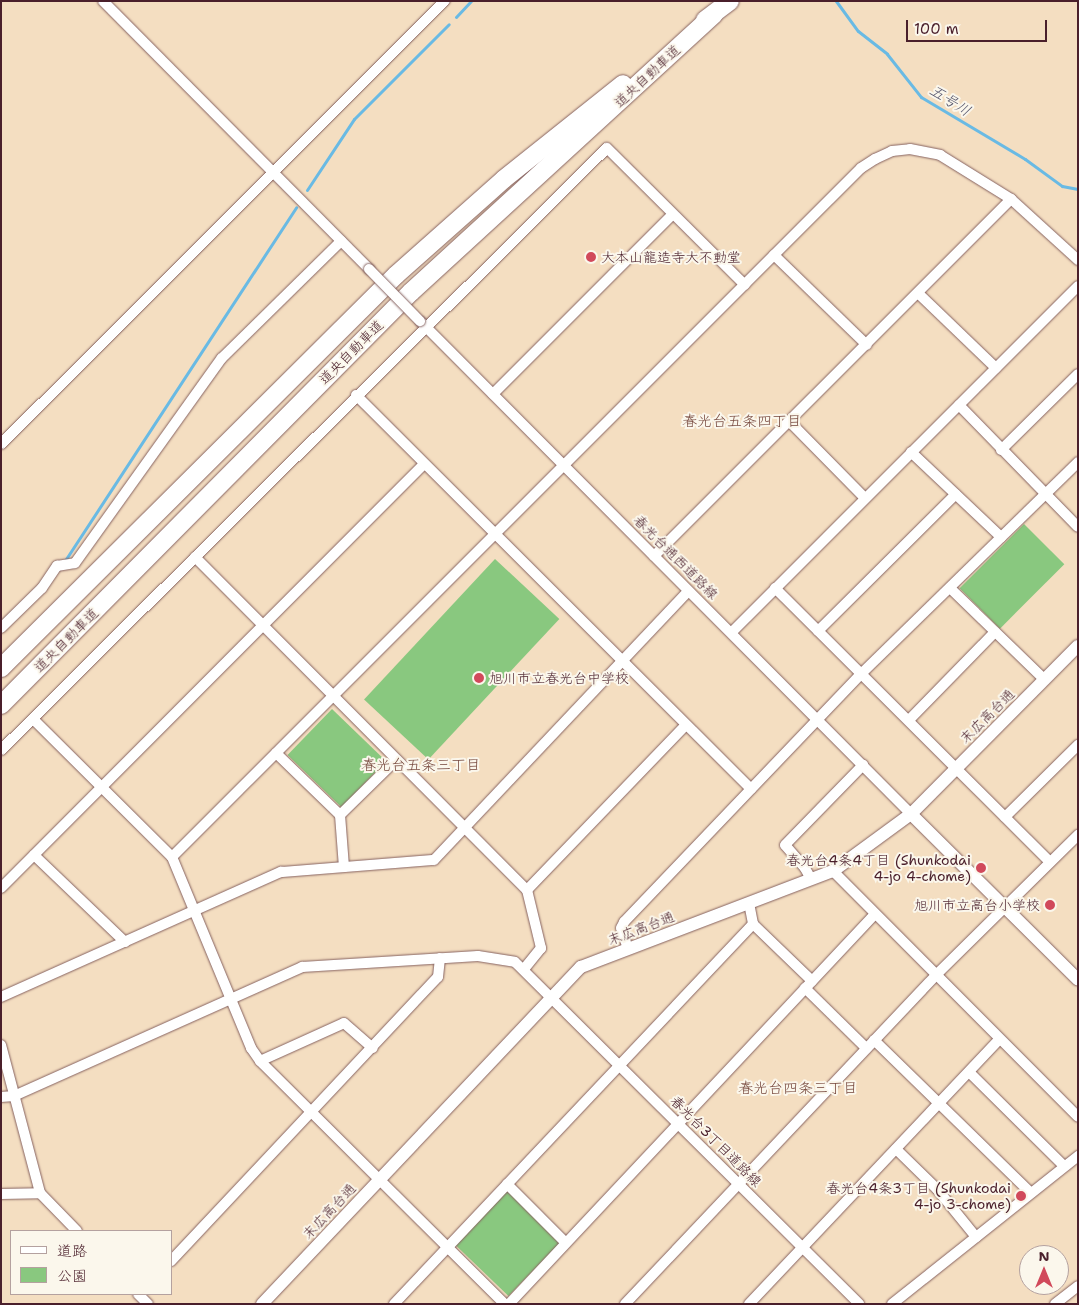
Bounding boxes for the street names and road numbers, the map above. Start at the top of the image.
street label: 道央自動車道 [611,41,683,111]
street label: 道央自動車道 [315,316,387,388]
street label: 春光台通西道路線 [630,511,722,603]
street label: 道央自動車道 [30,604,102,676]
street label: 末広高台通 [956,685,1018,747]
street label: 末広高台通 [605,908,677,948]
street label: 春光台3丁目道路線 [667,1092,765,1190]
street label: 末広高台通 [299,1180,359,1242]

